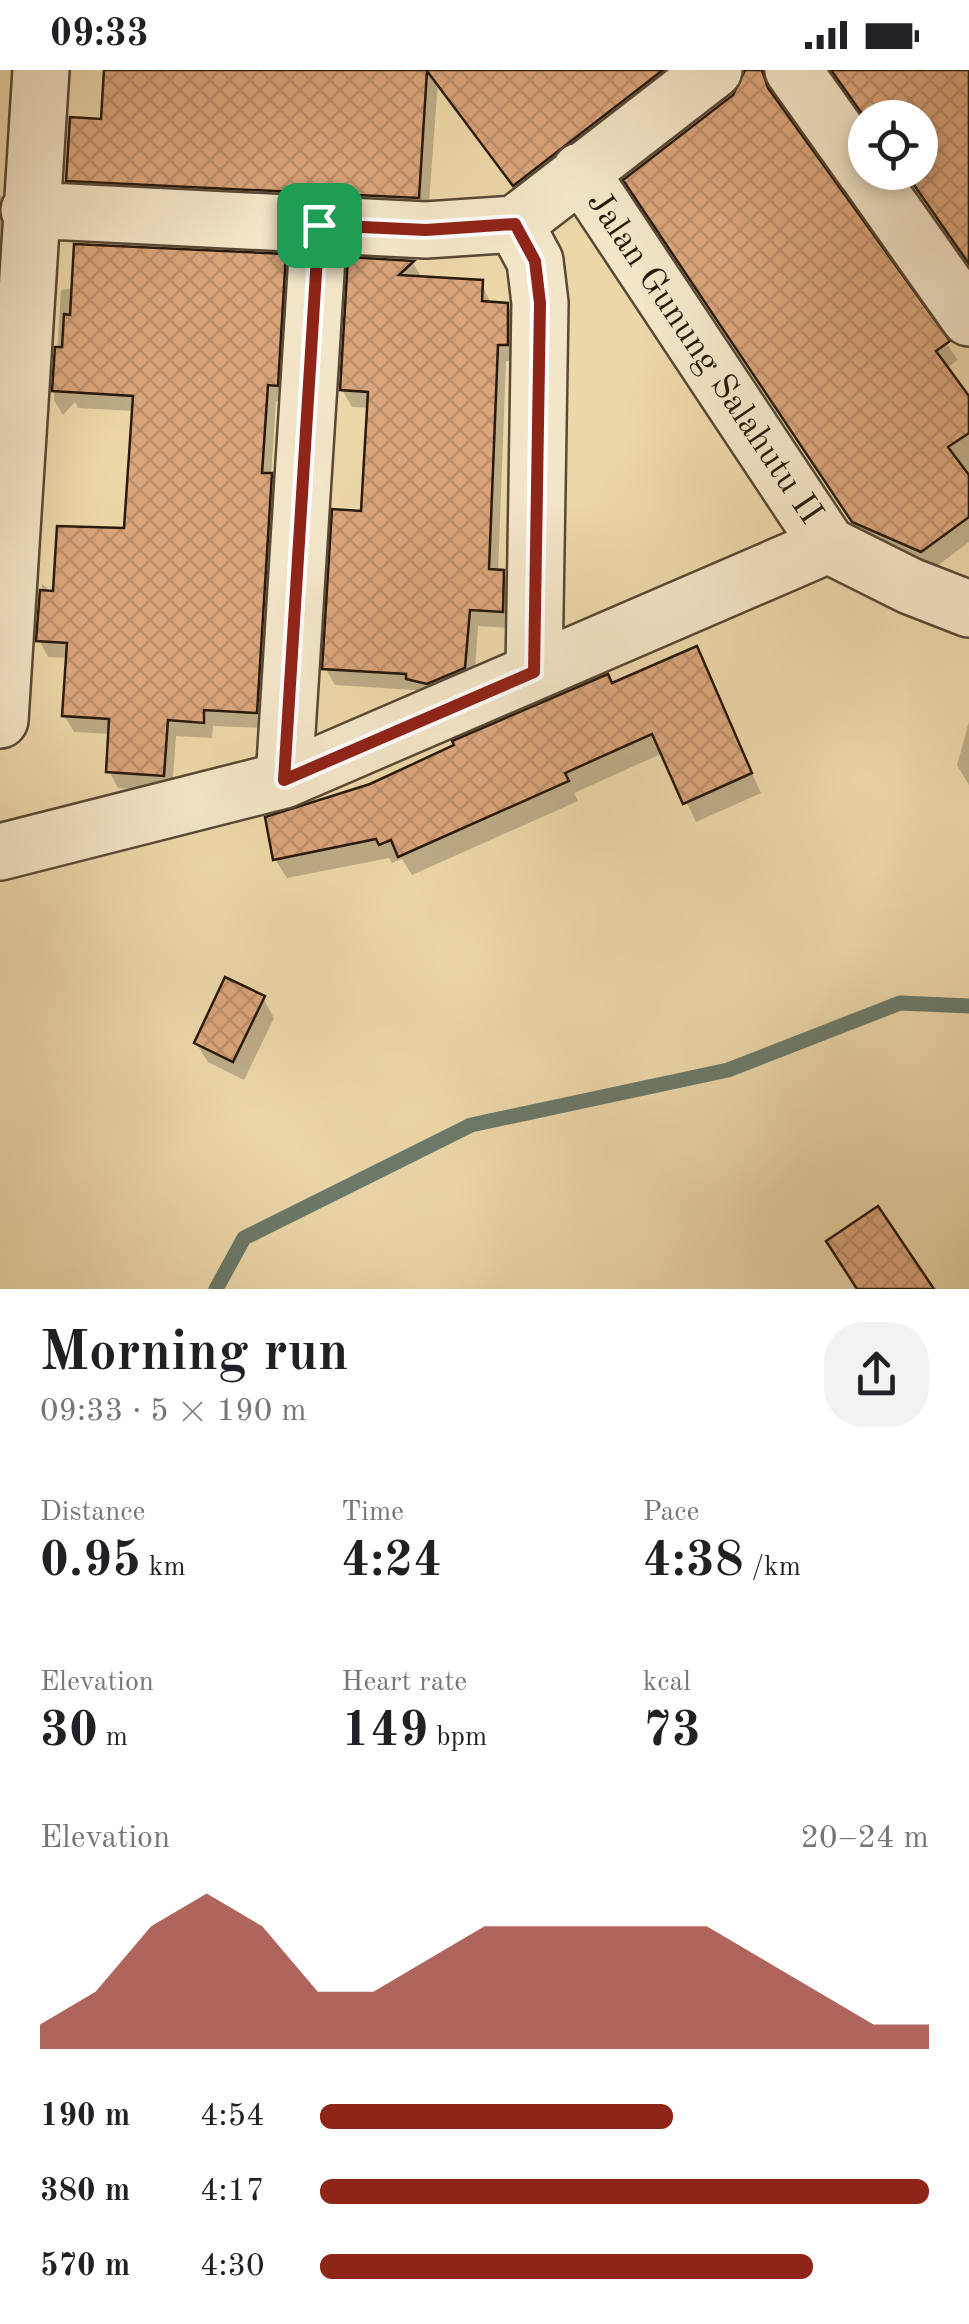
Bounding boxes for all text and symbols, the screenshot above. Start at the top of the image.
text: 09:33 [50,16,149,54]
map controls [848,100,938,190]
button: locate [848,100,938,190]
pin [277,183,362,268]
street label: Jalan Gunung Salahutu II [580,186,828,530]
icon: arrive [292,198,347,253]
button: share [824,1322,929,1427]
text: Morning run [40,1327,349,1382]
text: 09:33 · 5 × 190 m [40,1396,307,1428]
text: Distance [40,1499,145,1527]
text: Time [341,1499,404,1527]
text: Pace [643,1499,699,1527]
text: 0.95 [40,1537,141,1587]
text: 4:24 [341,1537,442,1587]
text: 4:38 [643,1537,744,1587]
text: km [141,1554,186,1582]
text: /km [744,1554,801,1582]
text: Elevation [40,1669,154,1697]
text: Heart rate [341,1669,467,1697]
text: kcal [643,1669,691,1697]
text: 30 [40,1707,98,1757]
text: 149 [341,1707,428,1757]
text: 73 [643,1707,701,1757]
text: m [98,1724,128,1752]
text: bpm [428,1724,487,1752]
text: Elevation [40,1823,170,1855]
text: 20–24 m [801,1823,929,1855]
text: 190 m [40,2101,130,2133]
text: 4:54 [200,2101,265,2133]
text: 380 m [40,2176,130,2208]
text: 4:17 [200,2176,265,2208]
text: 570 m [40,2251,130,2283]
text: 4:30 [200,2251,265,2283]

